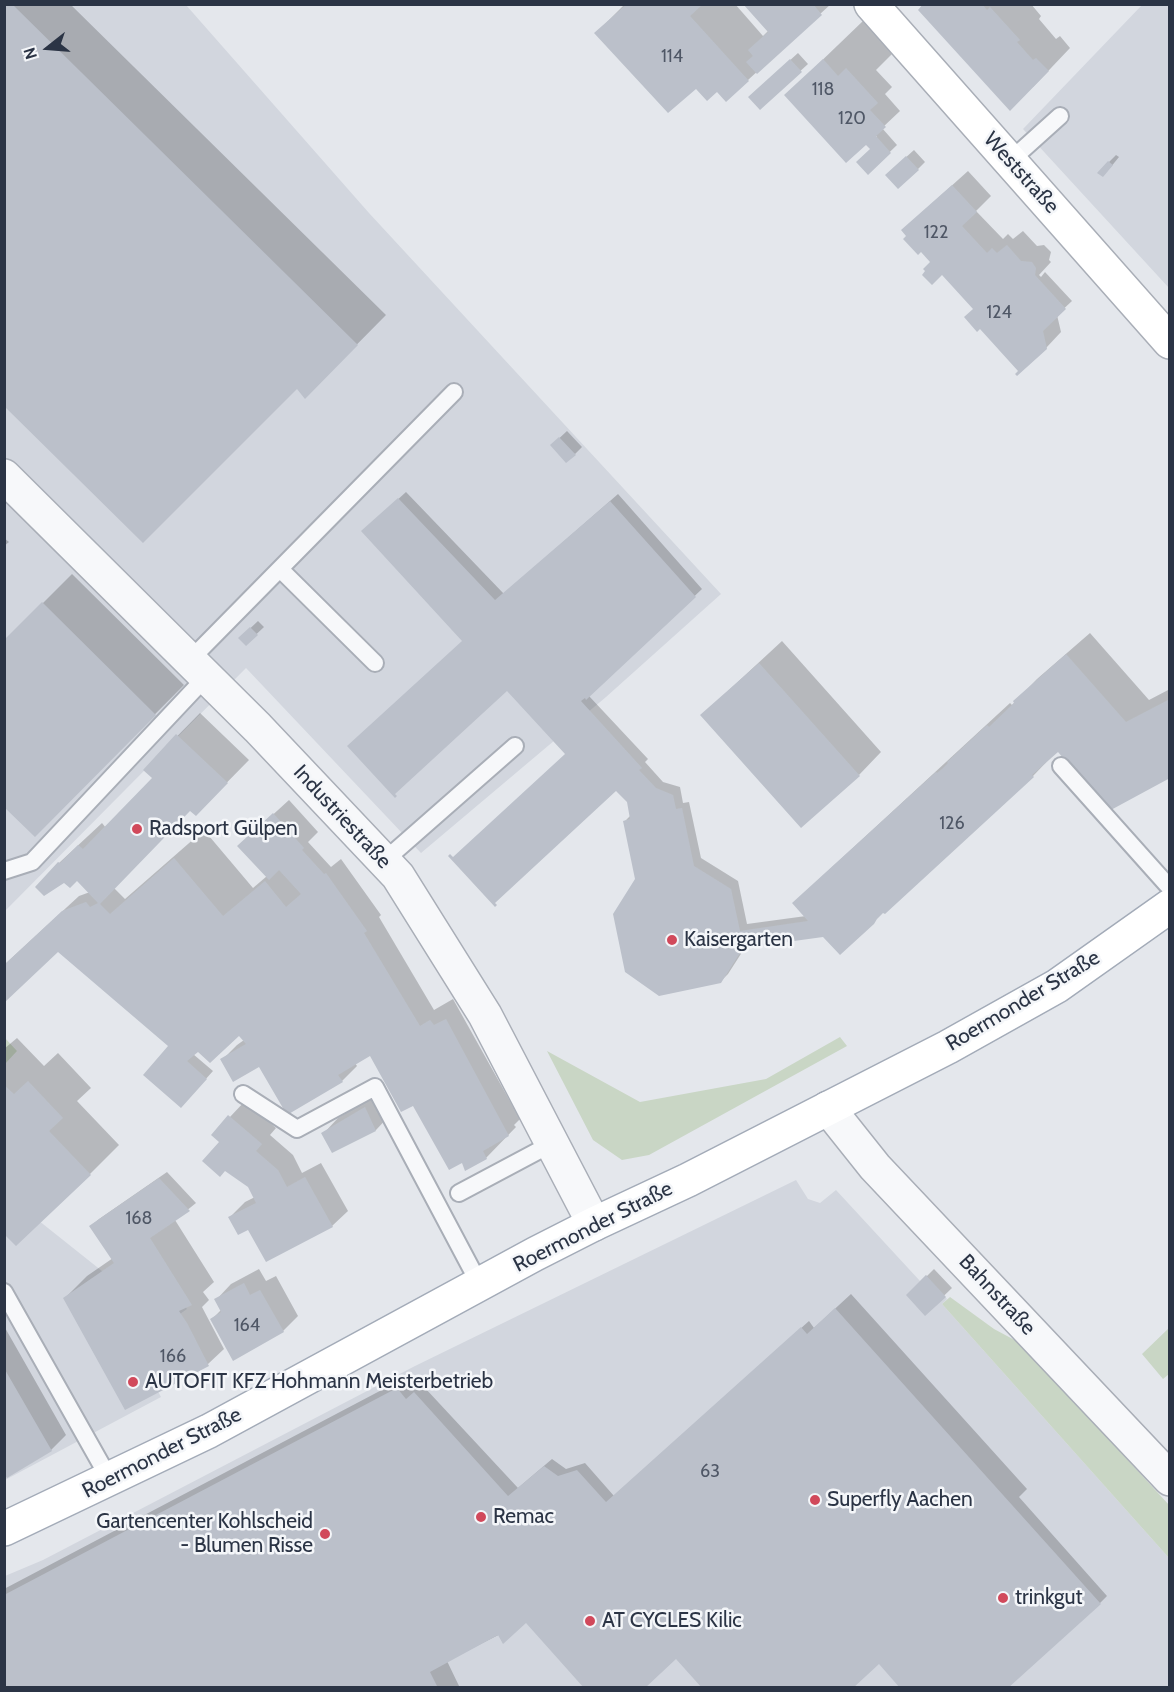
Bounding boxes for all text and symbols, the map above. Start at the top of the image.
north arrow [18,18,78,78]
text: N [20,45,41,62]
house number: 114 [661,46,683,68]
house number: 118 [812,79,834,101]
house number: 120 [838,108,866,130]
street label: Weststraße [978,127,1064,219]
house number: 122 [924,222,948,244]
house number: 124 [986,302,1012,324]
street label: Industriestraße [288,760,396,874]
house number: 126 [939,813,965,835]
place label: Radsport Gülpen [149,816,298,842]
marker: Radsport Gülpen [130,822,144,836]
place label: Kaisergarten [684,927,793,953]
marker: Kaisergarten [665,933,679,947]
street label: Roermonder Straße [941,945,1105,1057]
street label: Roermonder Straße [509,1176,677,1278]
house number: 168 [126,1208,152,1230]
street label: Bahnstraße [953,1250,1041,1340]
house number: 164 [234,1315,260,1337]
house number: 166 [160,1346,186,1368]
place label: AUTOFIT KFZ Hohmann Meisterbetrieb [145,1369,493,1395]
marker: AUTOFIT KFZ Hohmann Meisterbetrieb [126,1375,140,1389]
street label: Roermonder Straße [78,1402,246,1504]
house number: 63 [700,1461,720,1483]
place label: Superfly Aachen [827,1487,973,1513]
marker: Superfly Aachen [808,1493,822,1507]
place label: Remac [493,1504,554,1530]
place label: Gartencenter Kohlscheid - Blumen Risse [96,1509,313,1559]
marker: Remac [474,1510,488,1524]
marker: Gartencenter Kohlscheid - Blumen Risse [318,1527,332,1541]
place label: trinkgut [1015,1585,1082,1611]
marker: trinkgut [996,1591,1010,1605]
place label: AT CYCLES Kilic [602,1608,742,1634]
marker: AT CYCLES Kilic [583,1614,597,1628]

